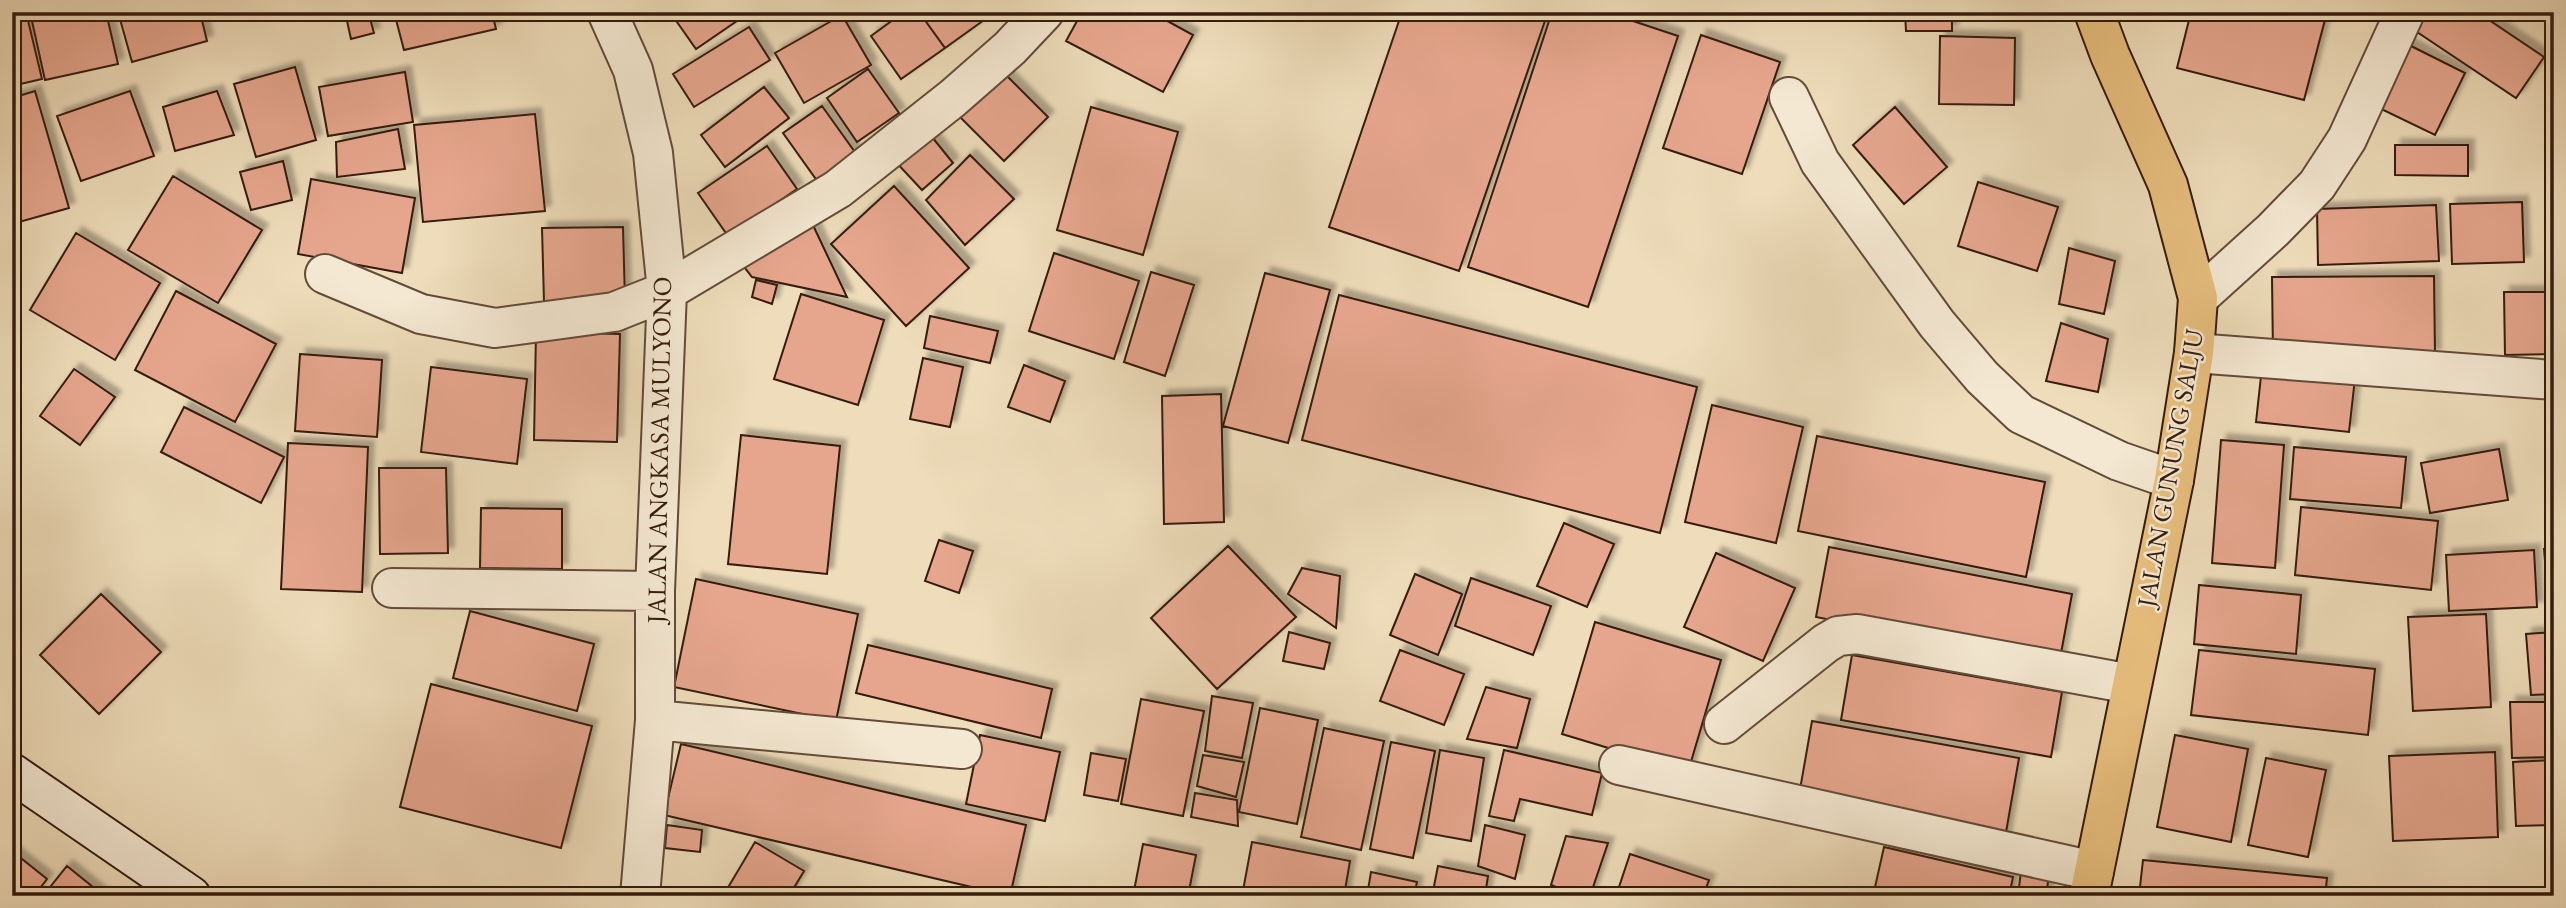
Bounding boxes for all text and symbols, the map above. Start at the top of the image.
street label: JALAN ANGKASA MULYONO [639,276,679,626]
street label: JALAN GUNUNG SALJU [2128,326,2211,612]

